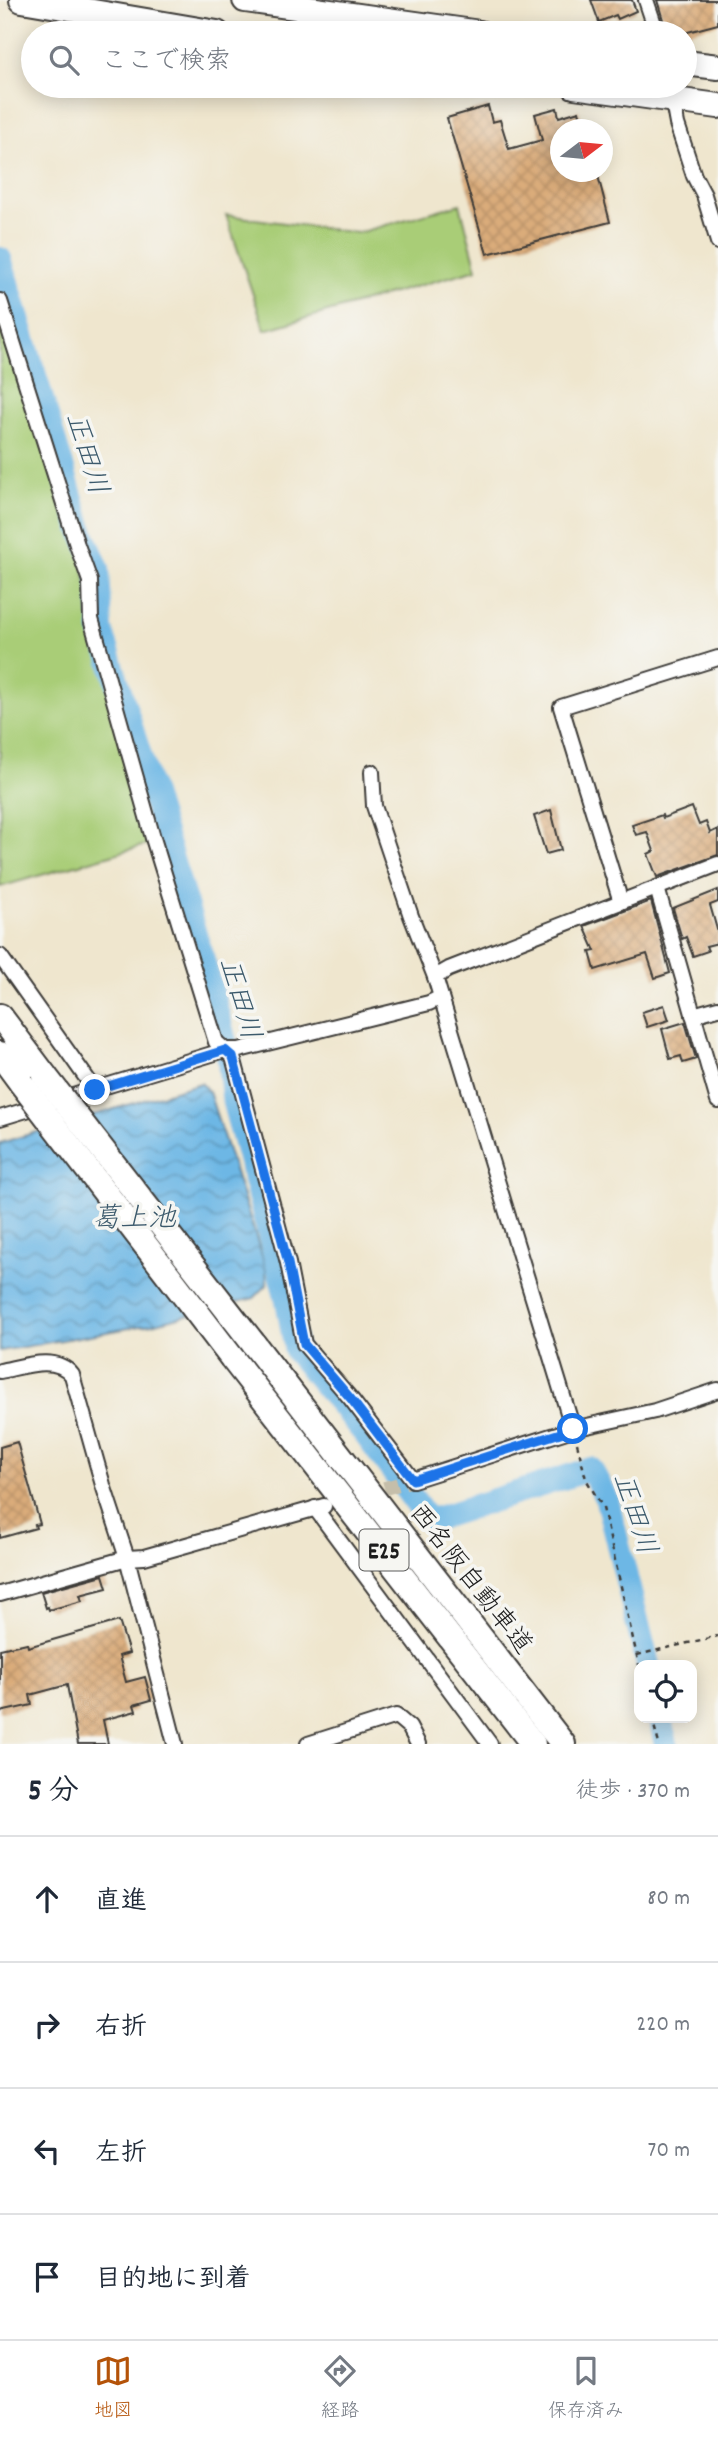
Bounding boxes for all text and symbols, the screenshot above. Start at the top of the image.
search box [21,21,697,98]
icon: search [45,41,83,79]
text: ここで検索 [101,44,231,81]
north arrow [550,119,613,182]
water label: 正田川 [53,408,116,500]
water label: 正田川 [206,953,268,1045]
route end [79,1074,110,1105]
water label: 葛上池 [92,1201,177,1241]
route start [557,1413,588,1444]
water label: 正田川 [600,1468,664,1561]
street label: 西名阪自動車道 [399,1497,540,1663]
road number: E25 [360,1530,408,1570]
map controls [634,1660,697,1723]
button: locate [634,1660,697,1723]
text: 5 分 [28,1772,79,1815]
text: 徒歩 · 370 m [576,1776,690,1809]
icon: ahead [28,1880,66,1918]
text: 80 m [647,1883,690,1916]
text: 直進 [95,1884,147,1921]
icon: right [28,2006,66,2044]
text: 220 m [636,2009,690,2042]
text: 右折 [95,2010,147,2047]
icon: left [28,2132,66,2170]
text: 70 m [648,2135,690,2168]
text: 左折 [95,2136,147,2173]
icon: arrive [28,2258,66,2296]
text: 目的地に到着 [95,2262,251,2299]
tab: 地図 [94,2352,132,2426]
tab: 経路 [321,2352,359,2426]
tab: 保存済み [548,2352,624,2426]

